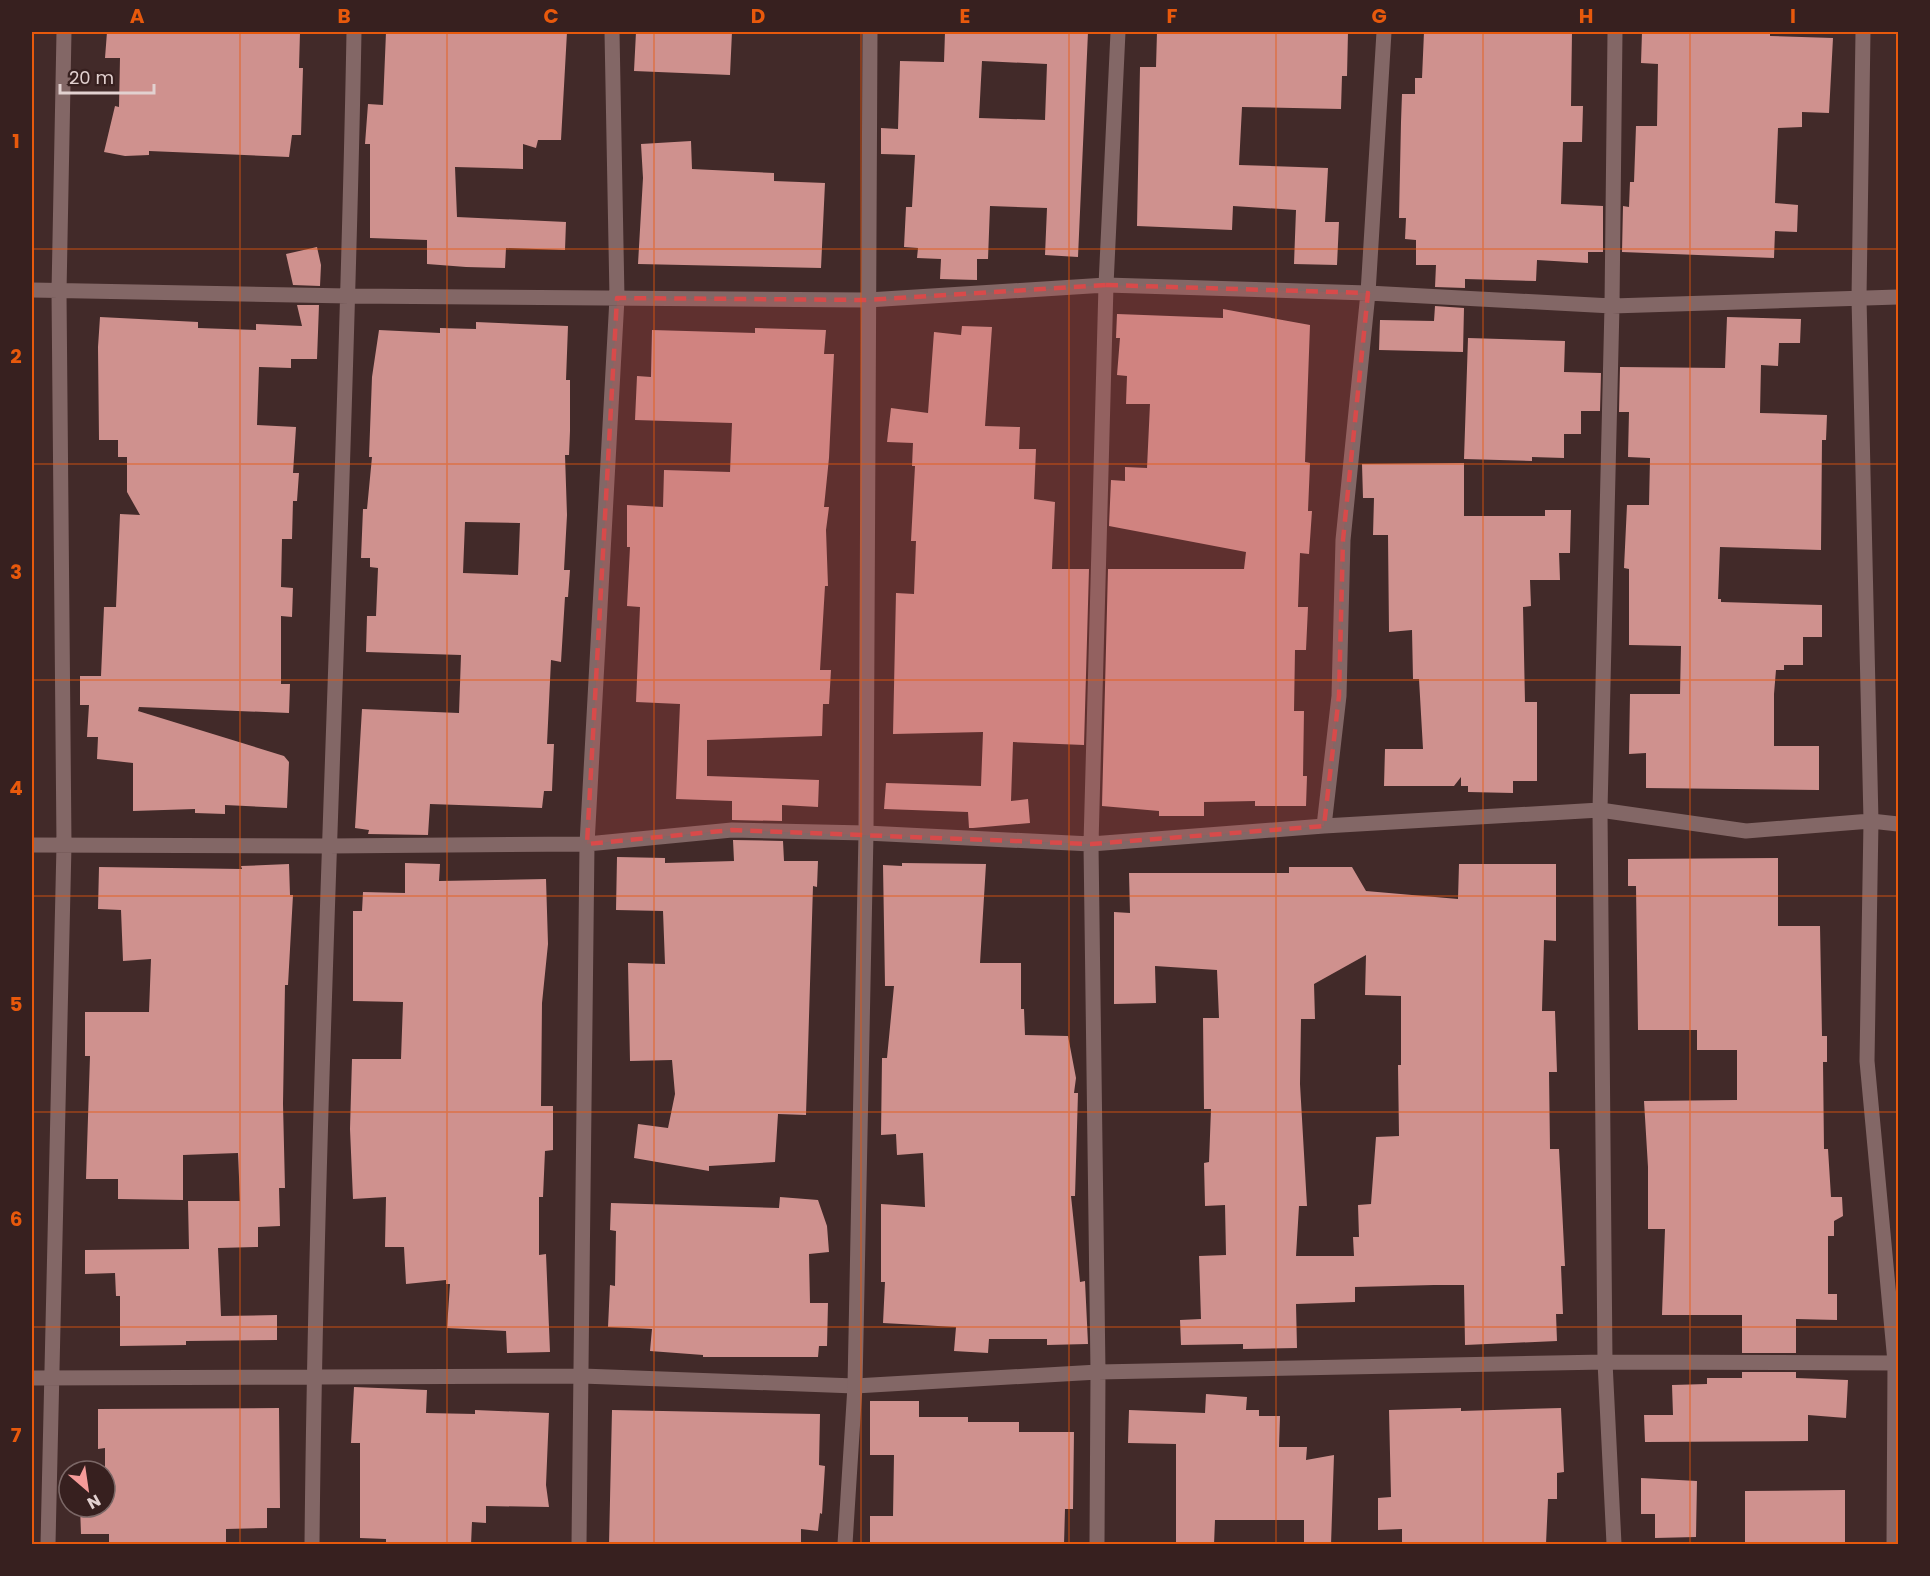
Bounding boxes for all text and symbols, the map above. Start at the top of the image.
text: A [130,2,145,30]
text: B [337,2,351,30]
text: C [543,2,559,30]
text: D [751,2,765,30]
text: E [960,2,970,30]
text: F [1167,2,1178,30]
text: G [1371,2,1387,30]
text: H [1579,2,1593,30]
text: I [1790,2,1796,30]
scale bar [60,57,154,95]
text: 20 m [69,65,114,90]
text: 1 [12,127,20,155]
text: 2 [10,342,22,370]
text: 3 [10,558,22,586]
text: 4 [9,774,23,802]
text: 5 [10,990,23,1018]
text: 6 [10,1205,22,1233]
text: 7 [11,1421,22,1449]
north arrow [57,1459,117,1519]
text: N [83,1489,105,1515]

